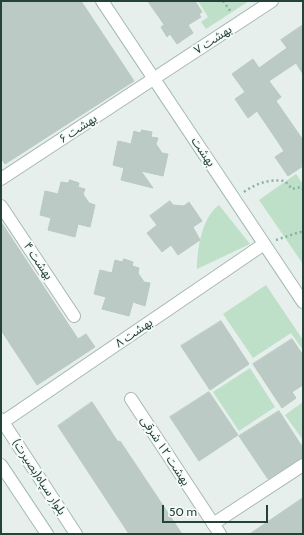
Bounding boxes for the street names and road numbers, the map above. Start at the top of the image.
street label: بهشت ۷ [191,22,235,58]
street label: بهشت ۶ [56,111,100,147]
street label: بهشت [188,134,218,170]
street label: بهشت ۴ [20,239,56,283]
street label: بهشت ۸ [112,315,156,351]
street label: بهشت ۱۲ شرقی [137,414,193,488]
street label: بلوار سپاه(بصیرت) [9,436,69,518]

